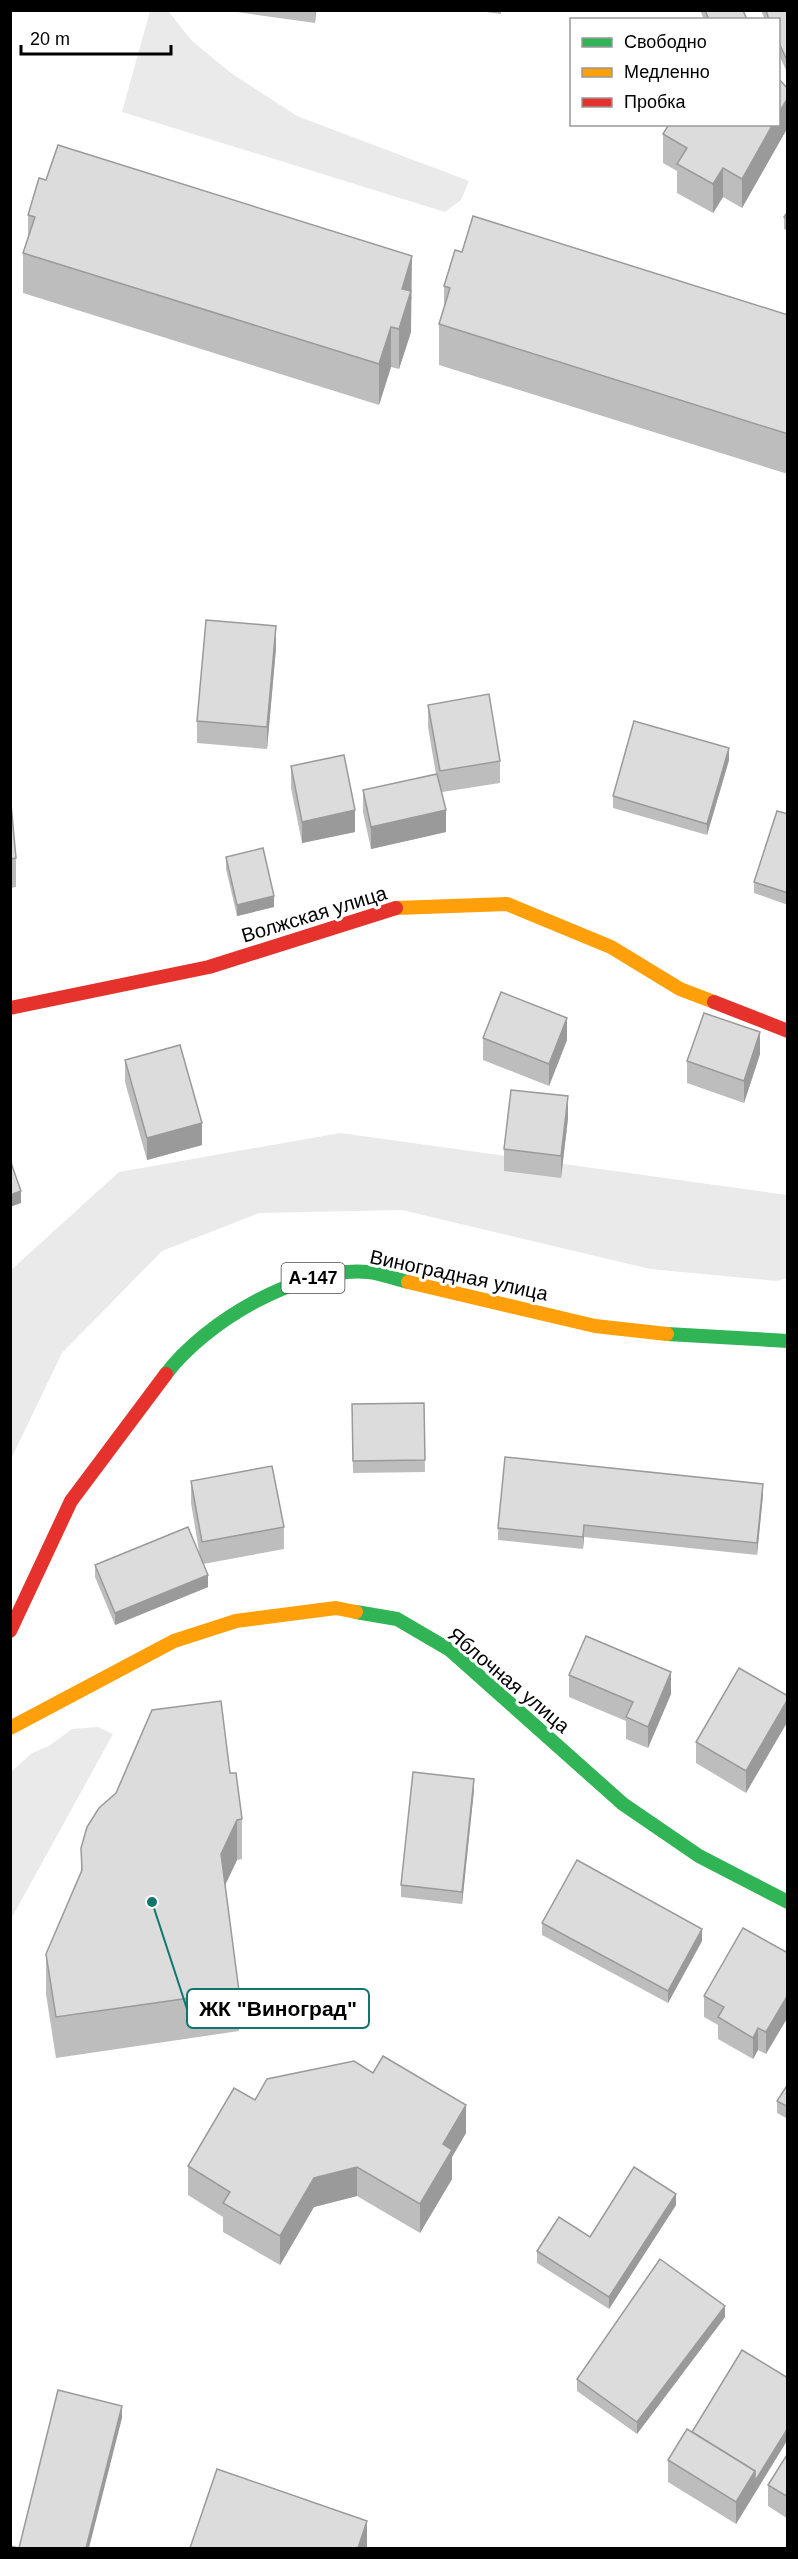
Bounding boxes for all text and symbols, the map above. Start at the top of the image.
scale bar [21,18,171,56]
legend [570,18,780,126]
text: 20 m [30,29,70,49]
text: Свободно [624,32,707,52]
text: Медленно [624,62,710,82]
text: Пробка [624,92,687,112]
street label: Волжская улица [239,881,390,947]
street label: Виноградная улица [368,1245,551,1305]
road number: А-147 [282,1263,344,1293]
street label: Яблочная улица [444,1623,575,1738]
callout: ЖК "Виноград" [187,1989,369,2028]
text: ЖК "Виноград" [198,1997,357,2020]

